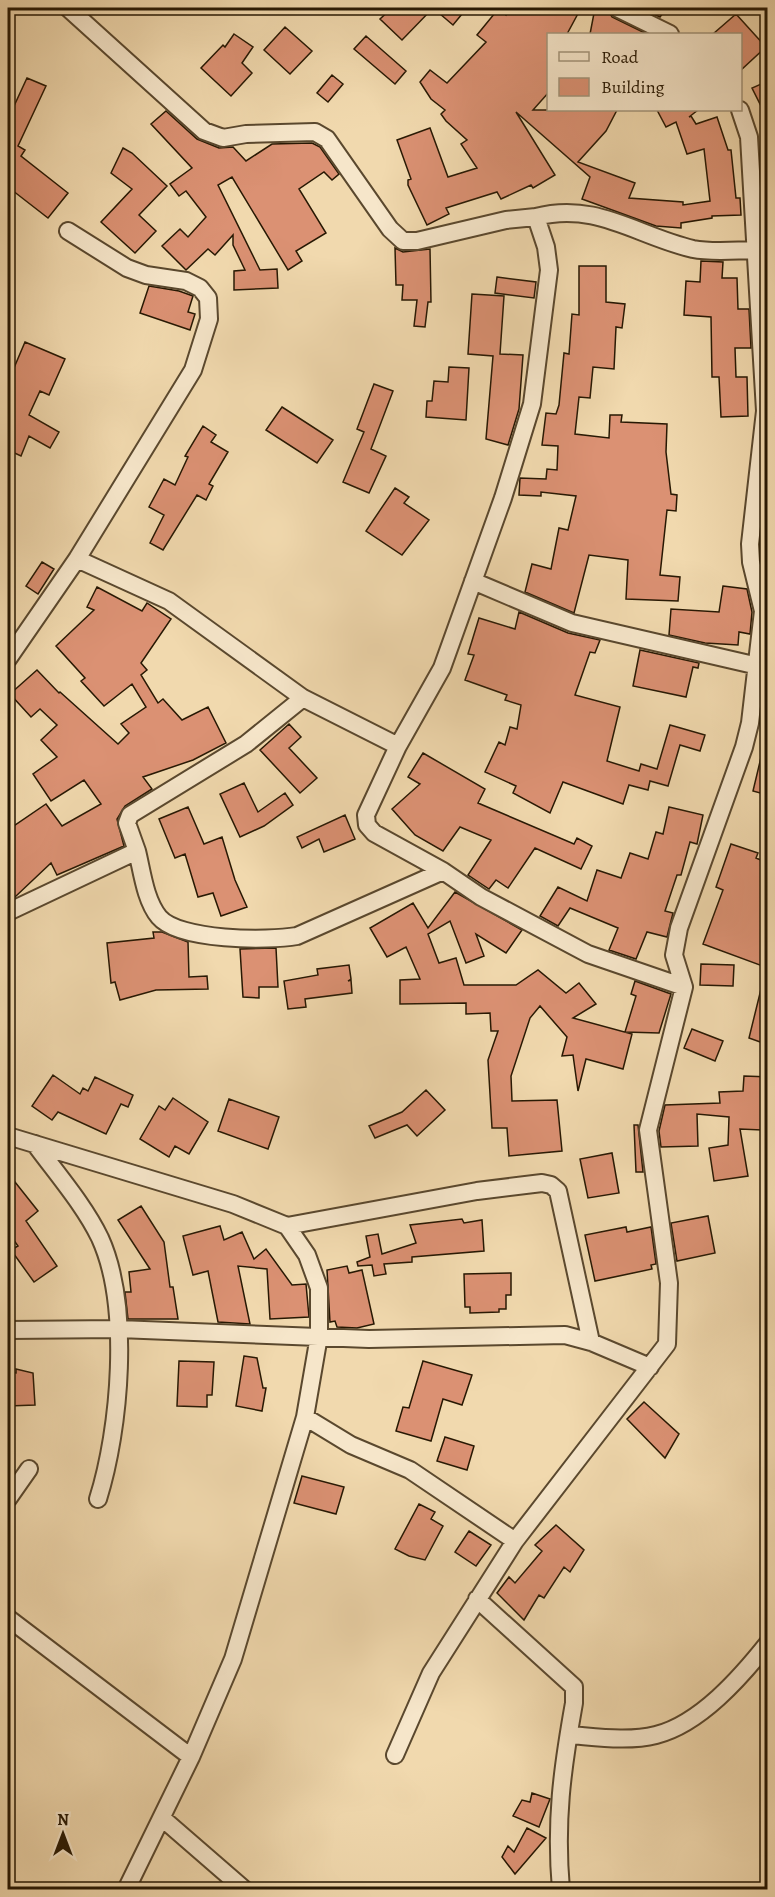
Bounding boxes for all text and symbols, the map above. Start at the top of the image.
legend [547,33,742,111]
text: Road [601,45,639,69]
text: Building [601,75,665,99]
north arrow [33,1804,93,1864]
text: N [57,1809,69,1831]

